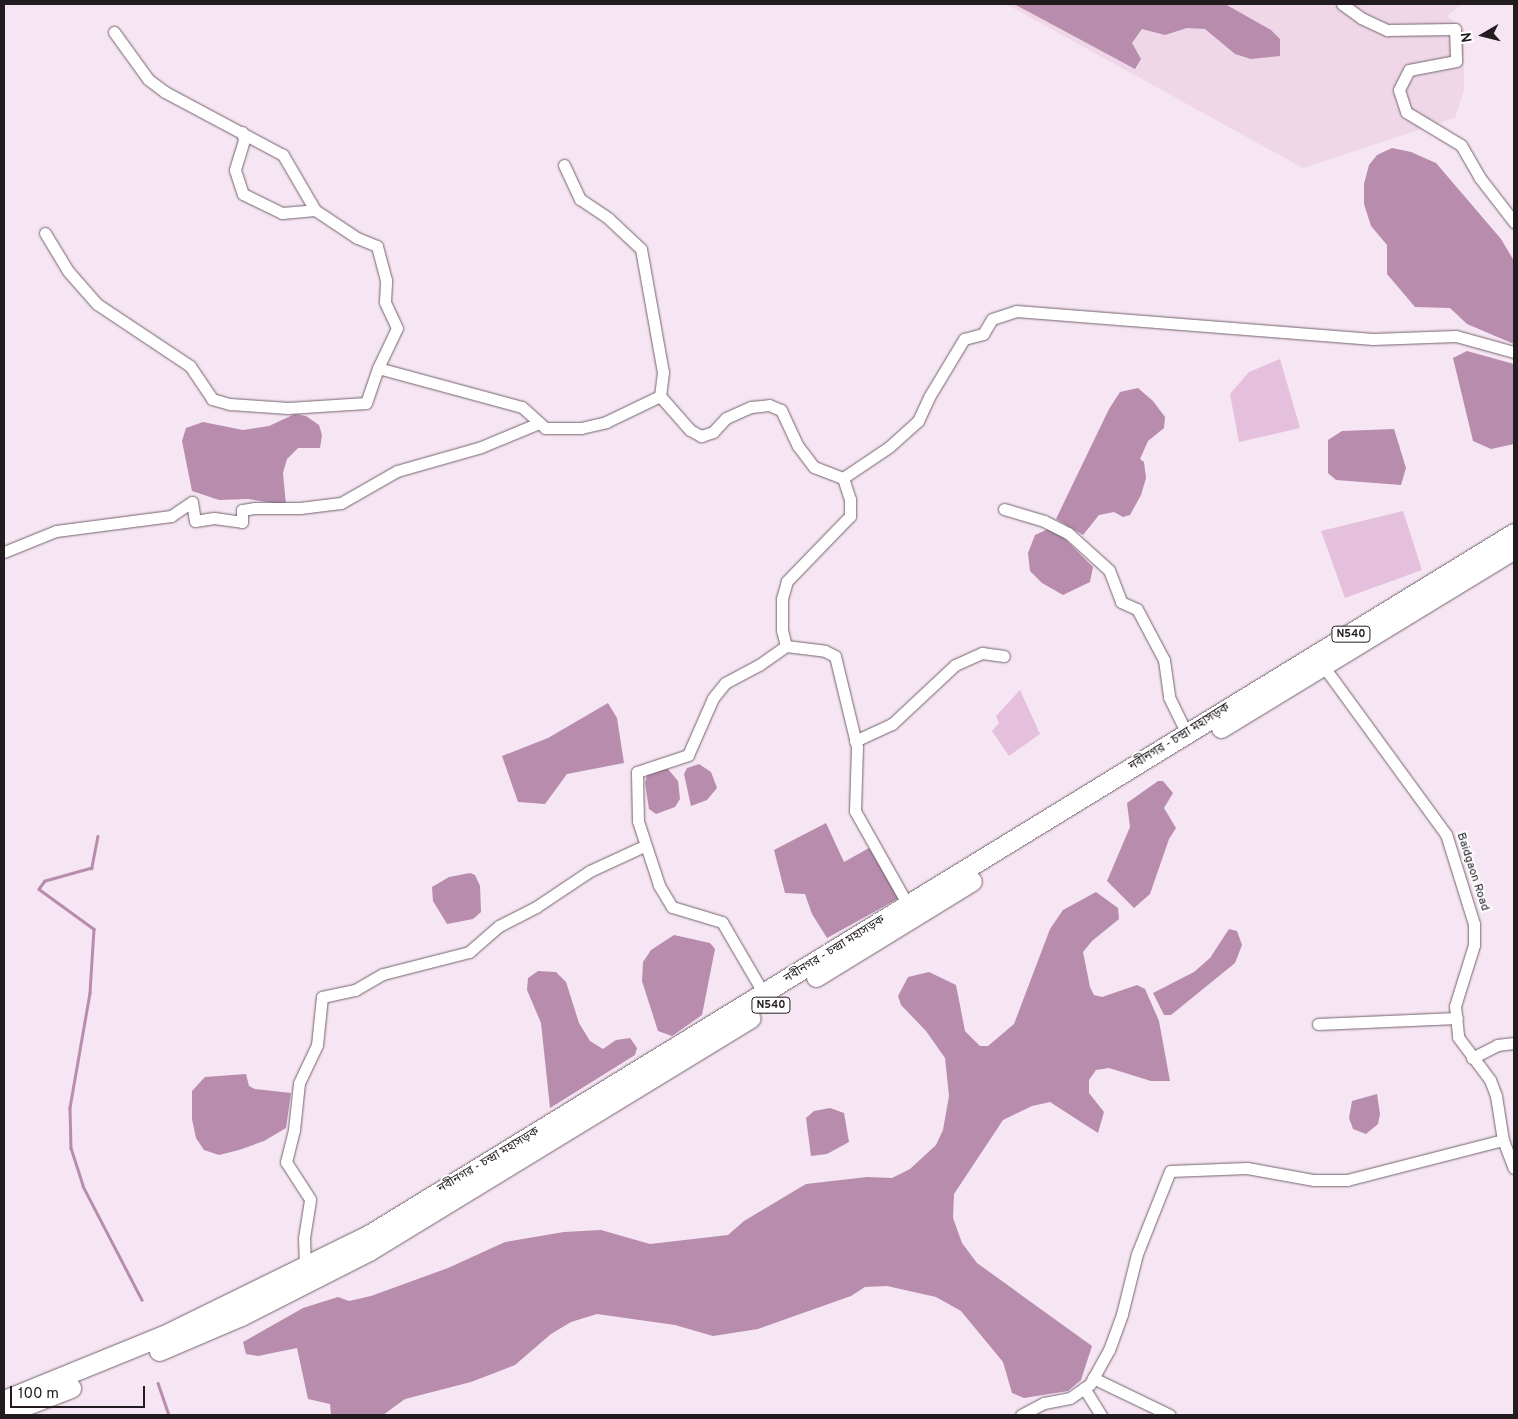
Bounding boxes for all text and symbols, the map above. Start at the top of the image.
north arrow [1458,10,1508,60]
text: N [1459,31,1477,43]
road number: N540 [1331,626,1371,642]
street label: নবীনগর - চন্দ্রা মহাসড়ক [1127,701,1233,775]
street label: Baidgaon Road [1453,831,1491,913]
street label: নবীনগর - চন্দ্রা মহাসড়ক [782,913,888,987]
road number: N540 [751,996,791,1014]
street label: নবীনগর - চন্দ্রা মহাসড়ক [436,1125,542,1197]
scale bar [12,1376,148,1408]
text: 100 m [18,1385,59,1404]

